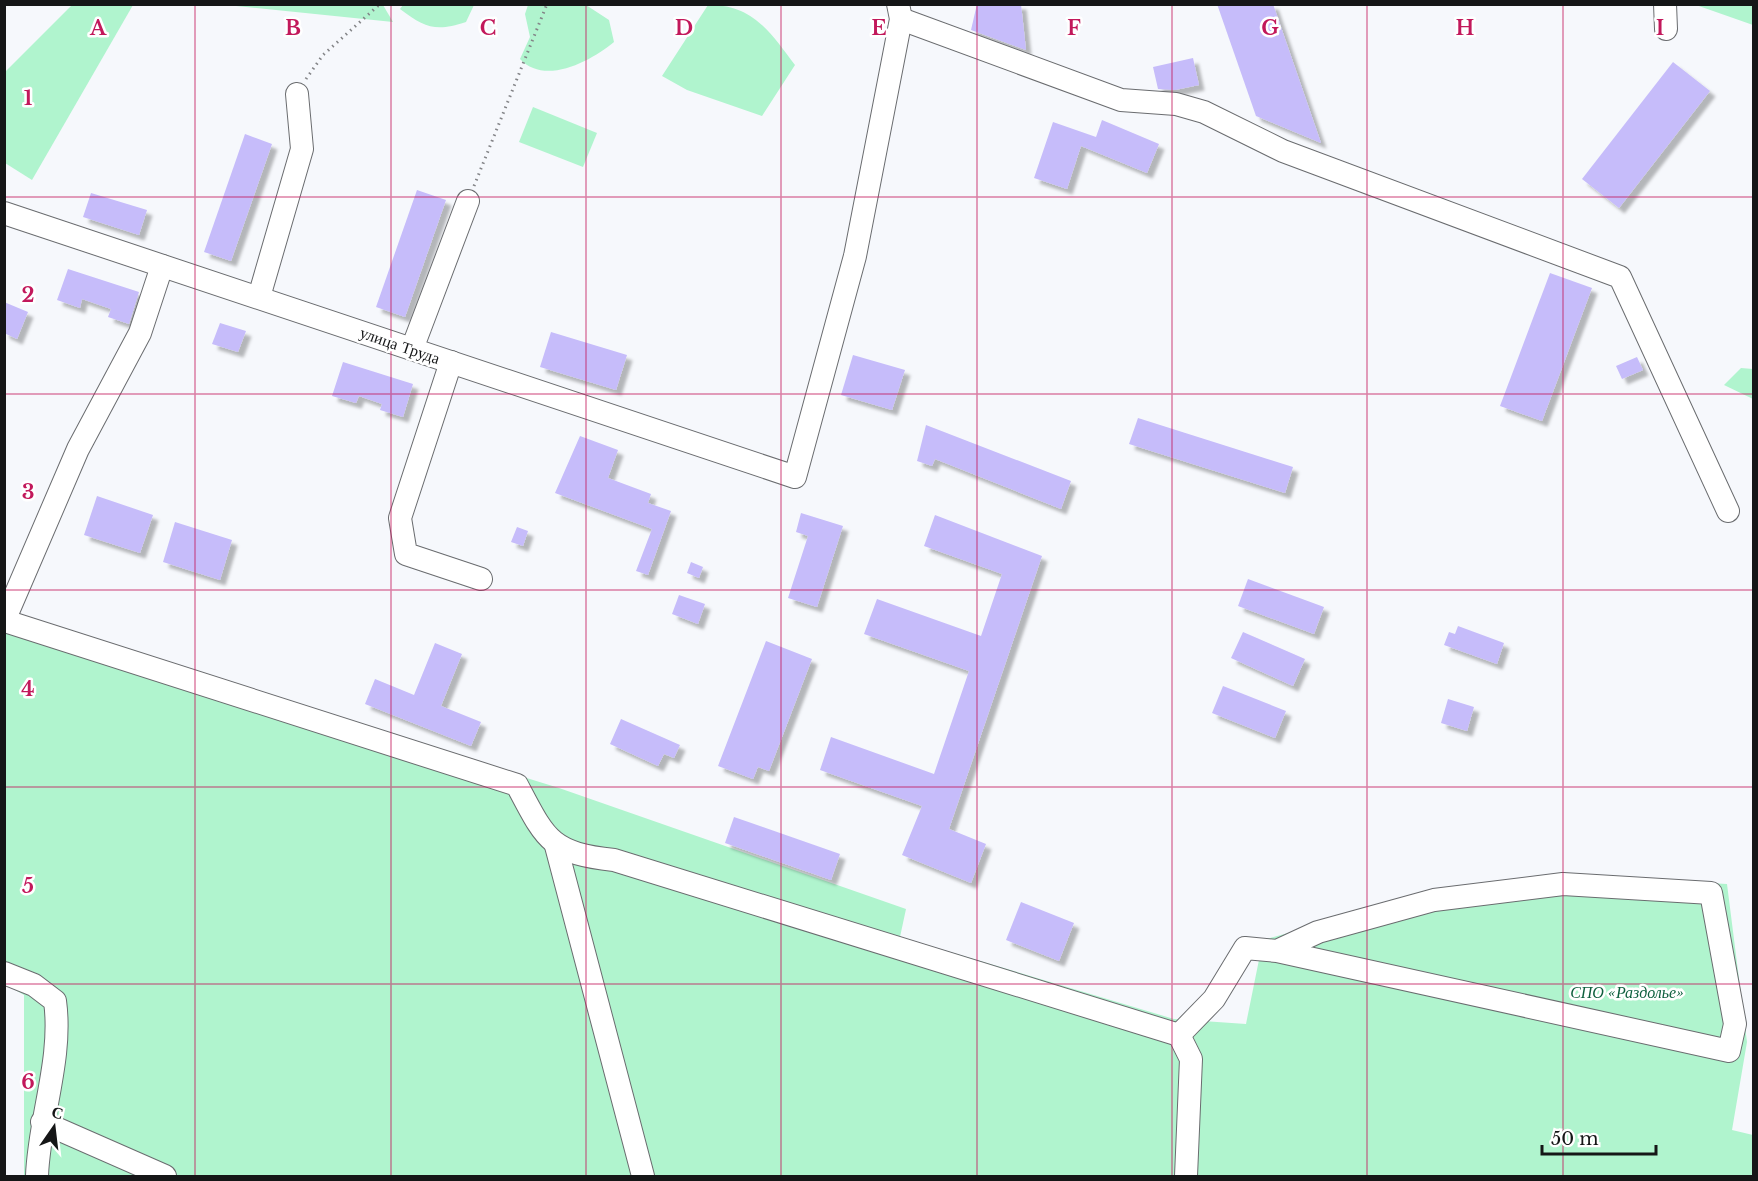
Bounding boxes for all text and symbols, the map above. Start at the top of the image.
text: A [89,16,107,40]
text: B [285,16,301,40]
text: C [480,16,496,40]
text: D [675,16,693,40]
text: E [871,16,887,40]
text: F [1067,16,1081,40]
text: G [1261,16,1279,40]
text: H [1456,16,1475,40]
text: I [1656,16,1664,40]
text: 1 [24,86,33,110]
text: 2 [21,283,35,307]
street label: улица Труда [357,322,443,368]
text: 3 [22,480,34,504]
text: 4 [21,677,35,701]
text: 5 [22,874,34,898]
park label: СПО «Раздолье» [1570,982,1684,1002]
text: 6 [21,1070,35,1094]
north arrow [24,1097,84,1157]
text: С [50,1101,66,1124]
scale bar [1542,1118,1656,1156]
text: 50 m [1551,1128,1599,1150]

